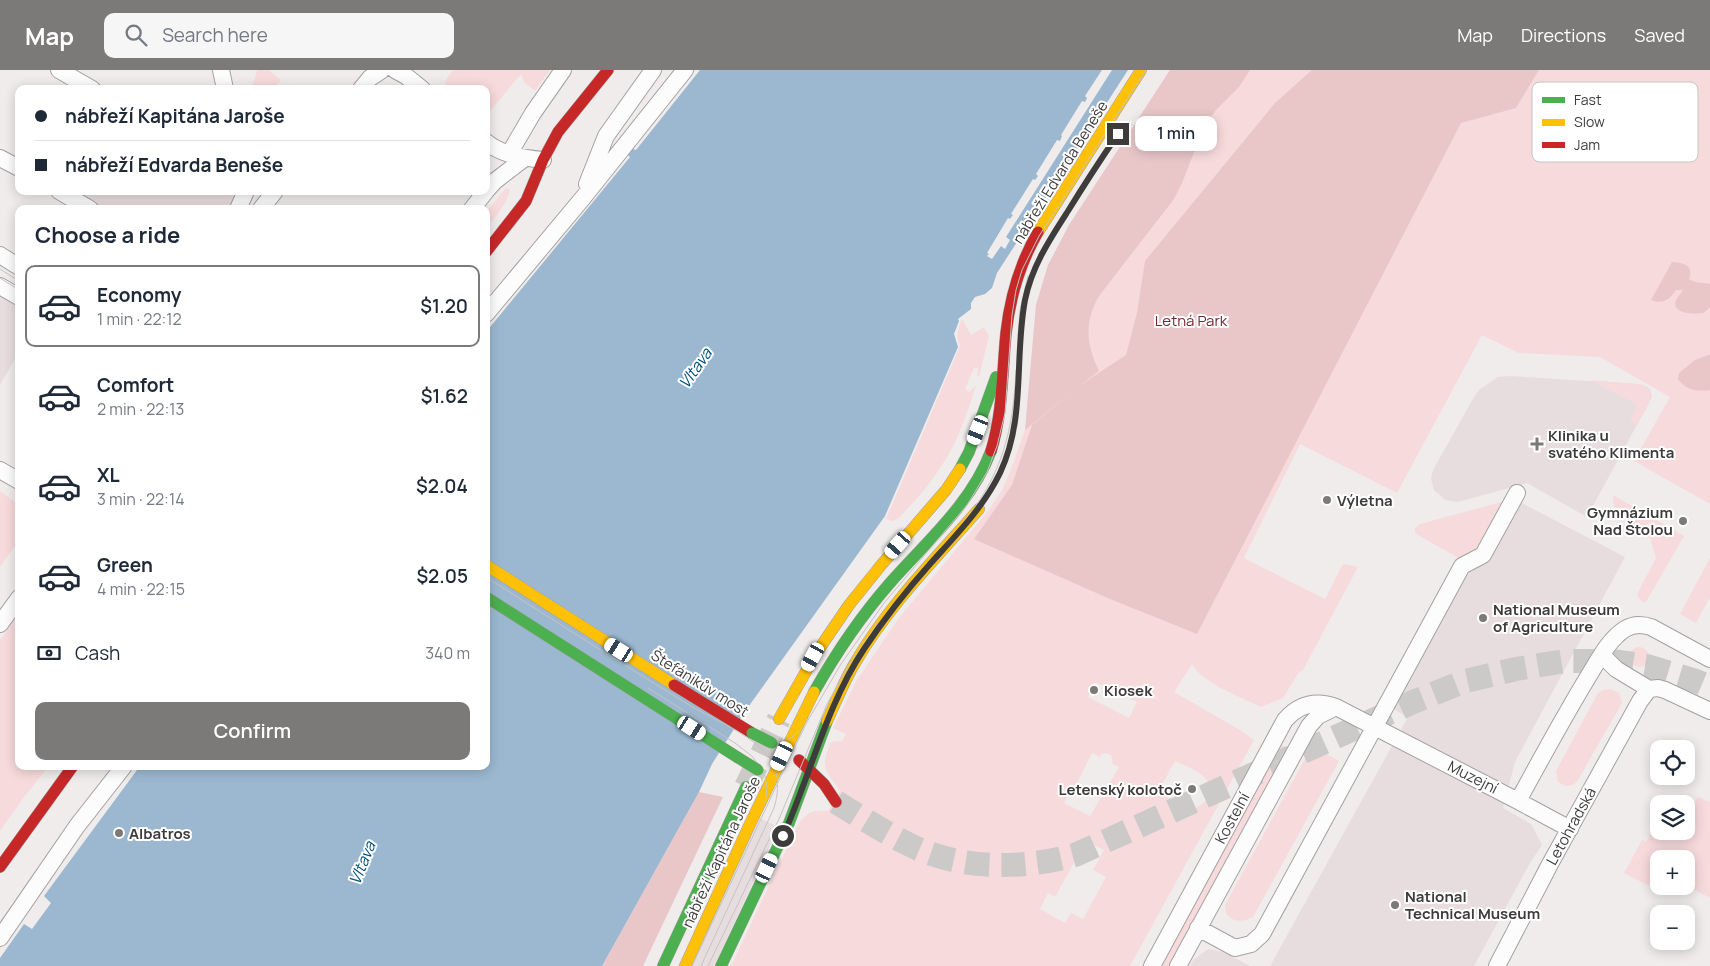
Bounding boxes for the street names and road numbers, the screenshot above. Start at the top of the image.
street label: nábřeží Edvarda Beneše [1007,96,1113,248]
street label: Štefánikův most [647,644,753,722]
street label: Muzejní [1444,755,1502,799]
street label: nábřeží Kapitána Jaroše [677,773,765,931]
street label: Letohradská [1541,783,1601,869]
street label: Kostelní [1210,788,1254,847]

